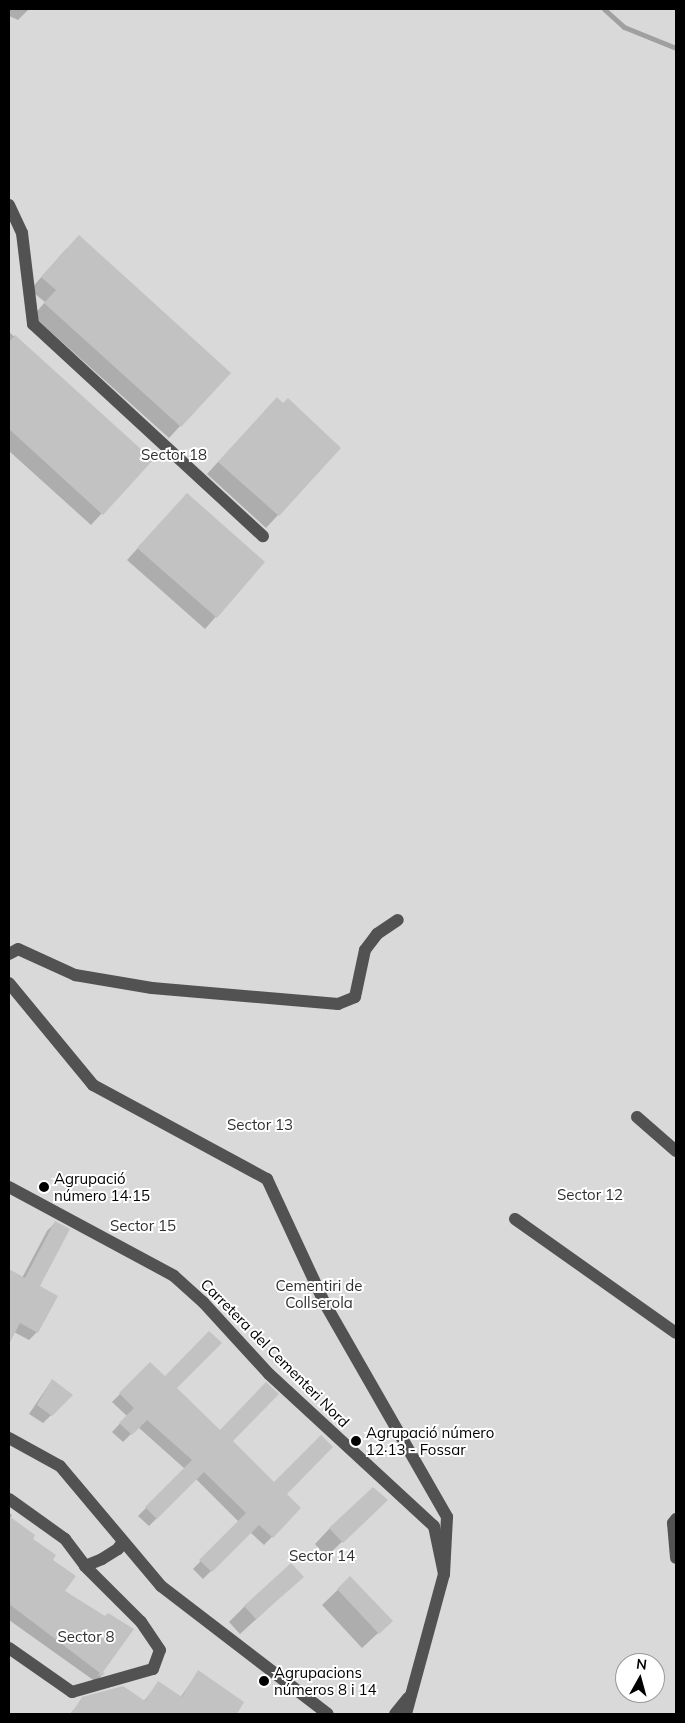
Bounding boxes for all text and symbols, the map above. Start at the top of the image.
park label: Sector 18 [141,446,207,464]
park label: Sector 13 [227,1116,293,1134]
place label: Agrupació número 14·15 [54,1169,150,1204]
marker: Agrupació número 14·15 [38,1181,50,1193]
park label: Sector 12 [557,1186,623,1204]
park label: Sector 15 [110,1217,176,1235]
street label: Carretera del Cementeri Nord [197,1275,353,1431]
park label: Cementiri de Collserola [276,1276,362,1311]
place label: Agrupació número 12·13 - Fossar [366,1423,494,1458]
marker: Agrupació número 12·13 - Fossar [350,1435,362,1447]
park label: Sector 14 [289,1547,355,1565]
park label: Sector 8 [57,1628,115,1646]
north arrow [615,1653,665,1703]
text: N [635,1655,648,1674]
place label: Agrupacions números 8 i 14 [274,1663,376,1698]
marker: Agrupacions números 8 i 14 [258,1675,270,1687]

